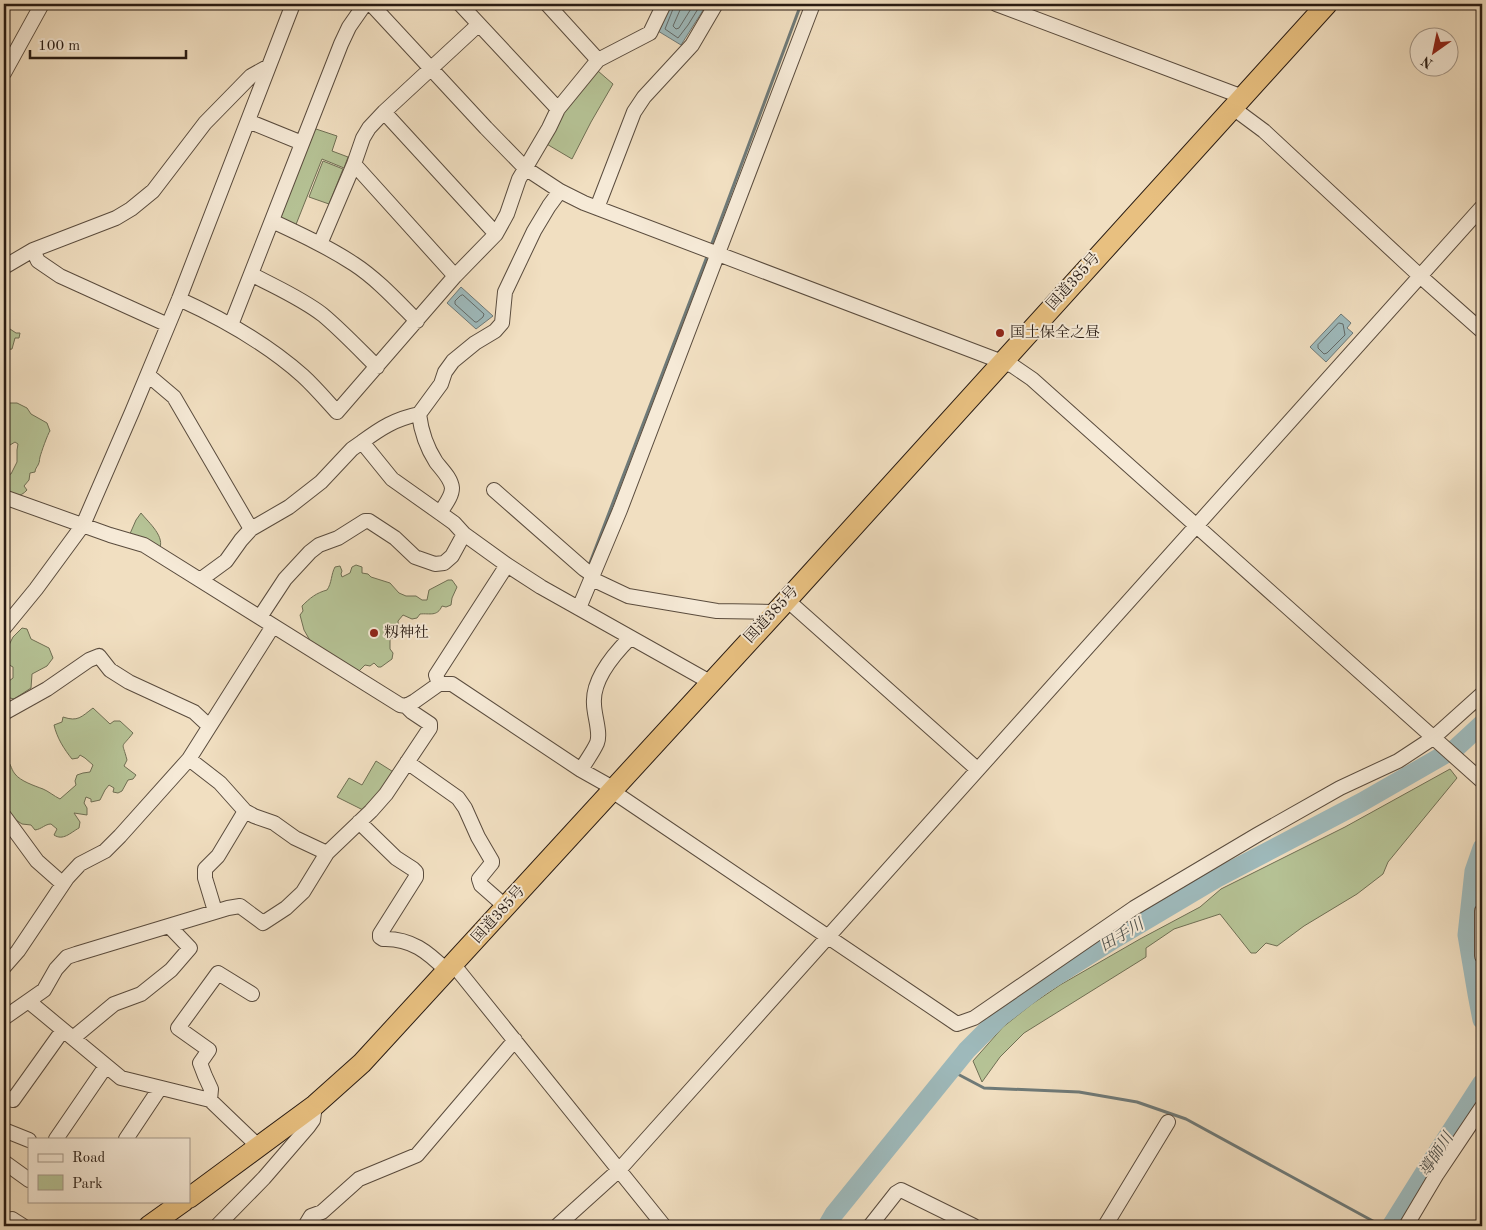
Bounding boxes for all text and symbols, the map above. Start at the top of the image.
scale bar [30,28,186,60]
north arrow [1408,28,1458,78]
text: 100 m [38,39,80,54]
text: N [1419,53,1436,71]
street label: 国道385号 [1043,249,1103,313]
place label: 国土保全之昼 [1010,324,1100,341]
marker: 国土保全之昼 [994,327,1006,339]
street label: 国道385号 [741,583,802,646]
place label: 籾神社 [384,624,429,641]
marker: 籾神社 [368,627,380,639]
street label: 国道385号 [468,882,528,946]
water label: 田手川 [1096,914,1148,955]
water label: 導師川 [1416,1128,1458,1179]
legend [28,1138,190,1202]
text: Road [72,1151,106,1166]
text: Park [72,1177,103,1192]

